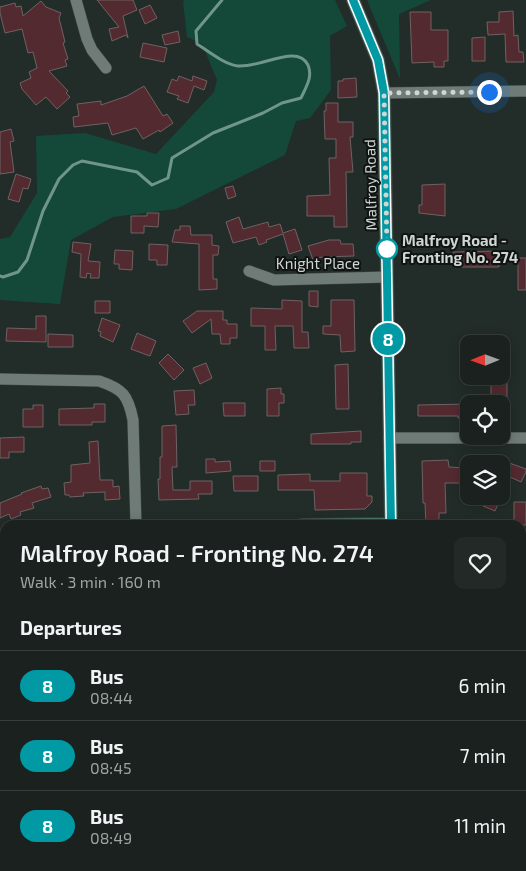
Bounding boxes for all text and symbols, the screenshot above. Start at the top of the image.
your location [477,80,502,105]
street label: Malfroy Road [360,139,380,231]
place label: Malfroy Road - Fronting No. 274 [402,231,519,266]
marker: Malfroy Road - Fronting No. 274 [376,238,398,260]
street label: Knight Place [276,254,360,272]
line badge: 8 [372,323,404,355]
text: 8 [382,328,394,350]
north arrow [460,335,510,385]
map controls [460,335,510,505]
button: locate [460,395,510,445]
button: layers [460,455,510,505]
button: heart [454,537,506,589]
text: Malfroy Road - Fronting No. 274 [20,538,374,567]
text: Walk · 3 min · 160 m [20,572,161,591]
text: Departures [20,616,122,639]
text: Bus [90,665,124,688]
text: 6 min [458,674,506,697]
text: 8 [42,675,53,697]
text: 08:44 [90,688,133,707]
text: Bus [90,735,124,758]
text: 7 min [460,744,506,767]
text: 8 [42,745,53,767]
text: 08:45 [90,758,132,777]
text: Bus [90,805,124,828]
text: 11 min [454,814,506,837]
text: 8 [42,815,53,837]
text: 08:49 [90,828,132,847]

